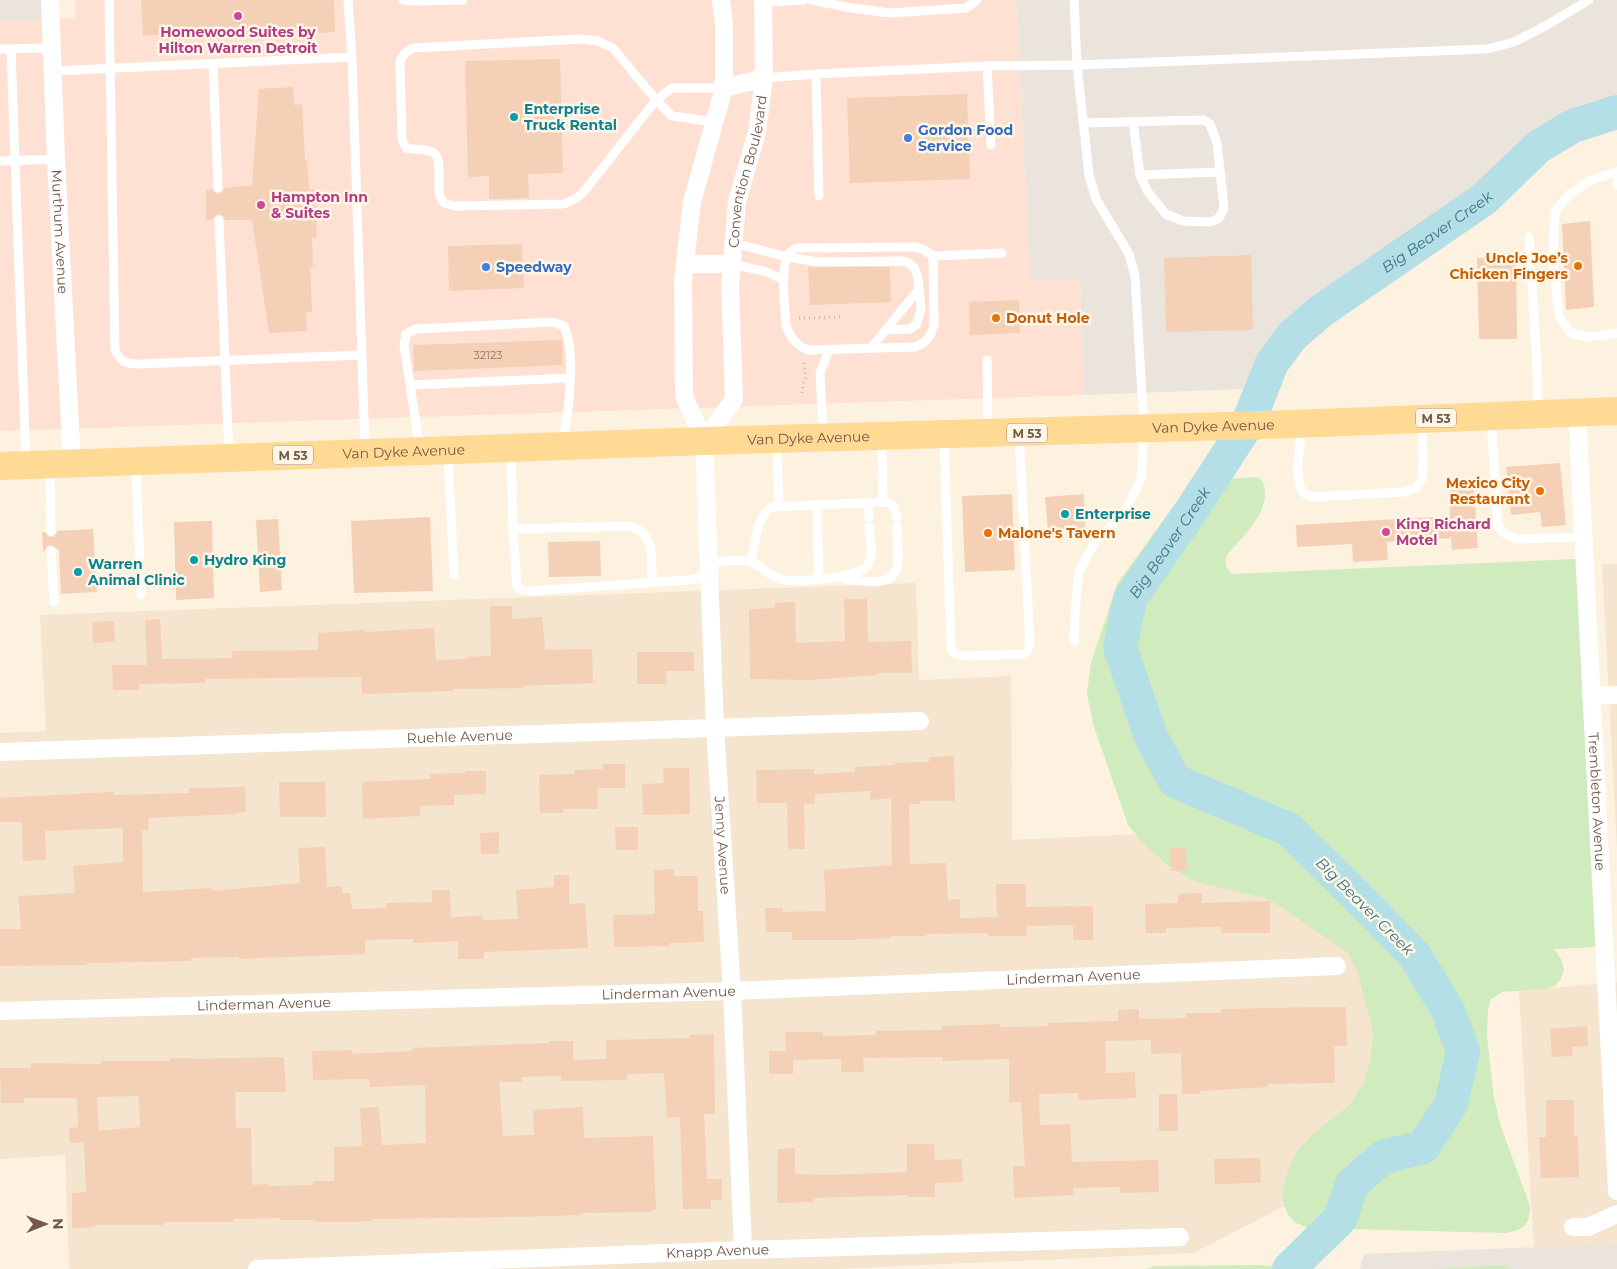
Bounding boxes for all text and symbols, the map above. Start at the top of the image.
marker: Homewood Suites by Hilton Warren Detroit [232,10,244,22]
place label: Homewood Suites by Hilton Warren Detroit [159,23,317,57]
street label: Convention Boulevard [724,94,771,248]
place label: Enterprise Truck Rental [524,100,617,134]
marker: Enterprise Truck Rental [508,111,520,123]
place label: Gordon Food Service [918,121,1013,155]
marker: Gordon Food Service [902,132,914,144]
street label: Murthum Avenue [48,169,72,294]
water label: Big Beaver Creek [1378,186,1497,276]
place label: Hampton Inn & Suites [271,188,368,222]
marker: Hampton Inn & Suites [255,199,267,211]
place label: Uncle Joe’s Chicken Fingers [1449,249,1569,283]
place label: Speedway [496,258,572,276]
marker: Uncle Joe’s Chicken Fingers [1572,260,1584,272]
marker: Speedway [480,261,492,273]
place label: Donut Hole [1006,309,1090,327]
marker: Donut Hole [990,312,1002,324]
house number: 32123 [474,348,502,362]
road number: M 53 [1416,408,1456,428]
street label: Van Dyke Avenue [1152,416,1275,437]
road number: M 53 [1007,423,1047,442]
street label: Van Dyke Avenue [747,427,870,449]
street label: Van Dyke Avenue [342,440,465,463]
road number: M 53 [273,446,313,464]
place label: Mexico City Restaurant [1446,474,1531,508]
water label: Big Beaver Creek [1124,482,1214,601]
marker: Mexico City Restaurant [1534,485,1546,497]
place label: Enterprise [1075,505,1151,523]
marker: Enterprise [1059,508,1071,520]
place label: King Richard Motel [1396,515,1491,549]
place label: Malone's Tavern [998,524,1116,542]
marker: King Richard Motel [1380,526,1392,538]
marker: Malone's Tavern [982,527,994,539]
place label: Hydro King [204,551,286,569]
marker: Hydro King [188,554,200,566]
place label: Warren Animal Clinic [87,555,186,589]
marker: Warren Animal Clinic [72,566,84,578]
street label: Ruehle Avenue [406,726,513,747]
street label: Trembleton Avenue [1584,732,1610,871]
street label: Jenny Avenue [710,795,735,895]
water label: Big Beaver Creek [1312,853,1419,960]
street label: Linderman Avenue [1006,965,1141,989]
street label: Linderman Avenue [601,982,736,1004]
street label: Linderman Avenue [197,993,331,1015]
north arrow [20,1199,70,1249]
text: N [49,1218,67,1230]
street label: Knapp Avenue [666,1240,769,1262]

